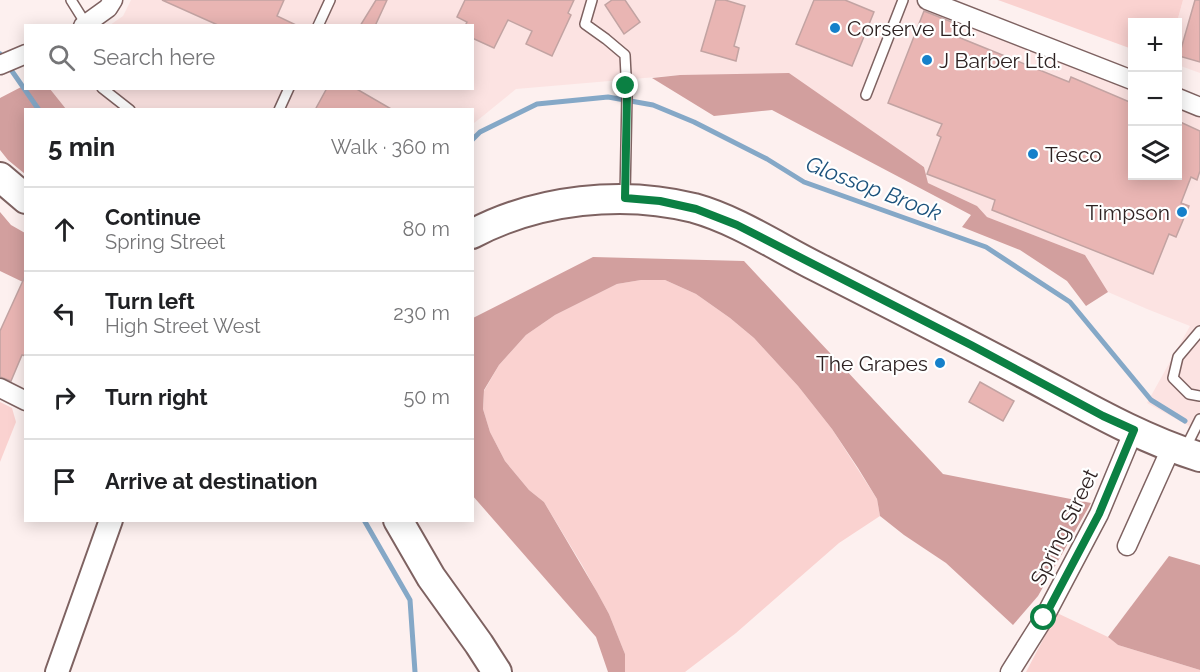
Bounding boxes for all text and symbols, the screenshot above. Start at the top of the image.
place label: Corserve Ltd. [847,16,976,41]
map controls [1128,18,1182,180]
button: + [1128,18,1182,72]
marker: Corserve Ltd. [828,21,842,35]
search box [24,24,474,90]
icon: search [45,41,78,74]
text: Search here [93,44,215,70]
place label: J Barber Ltd. [939,48,1061,73]
marker: J Barber Ltd. [920,53,934,67]
route end [612,72,638,98]
button: − [1128,72,1182,126]
button: layers [1128,126,1182,180]
text: 5 min [48,132,115,162]
text: Walk · 360 m [331,135,450,159]
place label: Tesco [1045,142,1102,167]
marker: Tesco [1026,147,1040,161]
water label: Glossop Brook [802,150,946,226]
place label: Timpson [1085,200,1170,225]
text: Continue [105,204,201,230]
marker: Timpson [1175,205,1189,219]
icon: ahead [48,213,81,246]
text: 80 m [402,217,450,241]
text: Spring Street [105,230,225,254]
text: Turn left [105,288,195,314]
icon: left [48,297,81,330]
text: 230 m [393,301,450,325]
text: High Street West [105,314,261,338]
place label: The Grapes [816,351,928,376]
marker: The Grapes [933,356,947,370]
icon: right [48,381,81,414]
text: Turn right [105,384,208,410]
text: 50 m [403,385,450,409]
icon: arrive [48,465,81,498]
street label: Spring Street [1025,465,1103,589]
text: Arrive at destination [105,468,318,494]
route start [1030,604,1056,630]

